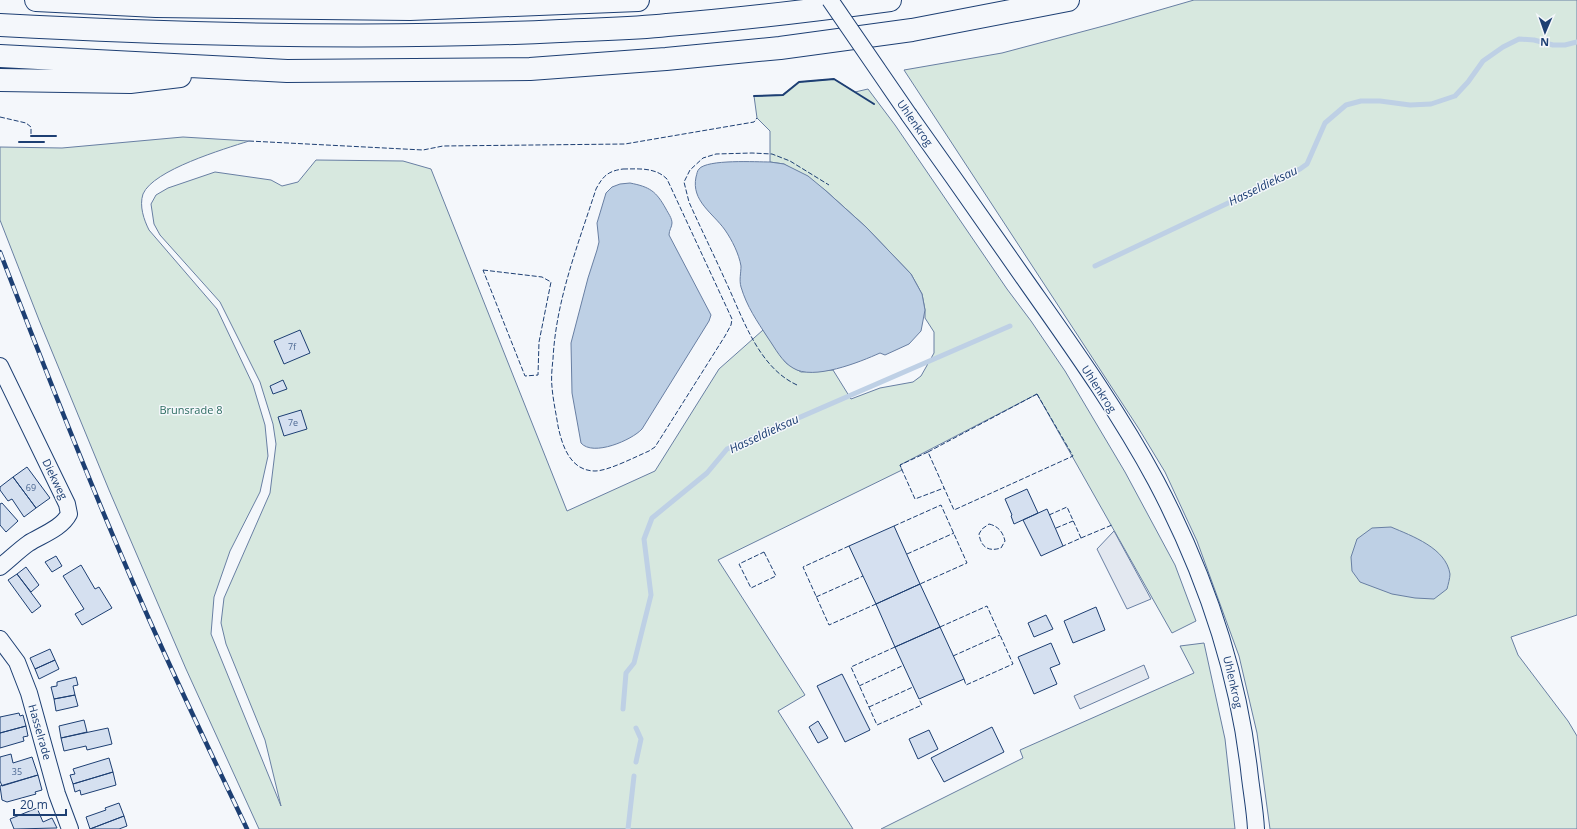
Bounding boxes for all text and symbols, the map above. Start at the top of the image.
north arrow [1525,12,1565,52]
text: N [1540,35,1549,50]
street label: Uhlenkrog [894,97,937,149]
water label: Hasseldieksau [1225,161,1300,210]
house number: 7f [288,340,297,353]
street label: Uhlenkrog [1079,362,1120,415]
park label: Brunsrade 8 [160,402,223,417]
water label: Hasseldieksau [726,410,801,457]
house number: 7e [288,416,298,429]
street label: Diekweg [39,456,72,502]
house number: 69 [26,481,36,494]
street label: Uhlenkrog [1220,654,1247,710]
street label: Hasselrade [25,702,56,761]
house number: 35 [12,765,22,778]
scale bar [14,791,66,817]
text: 20 m [20,796,48,813]

